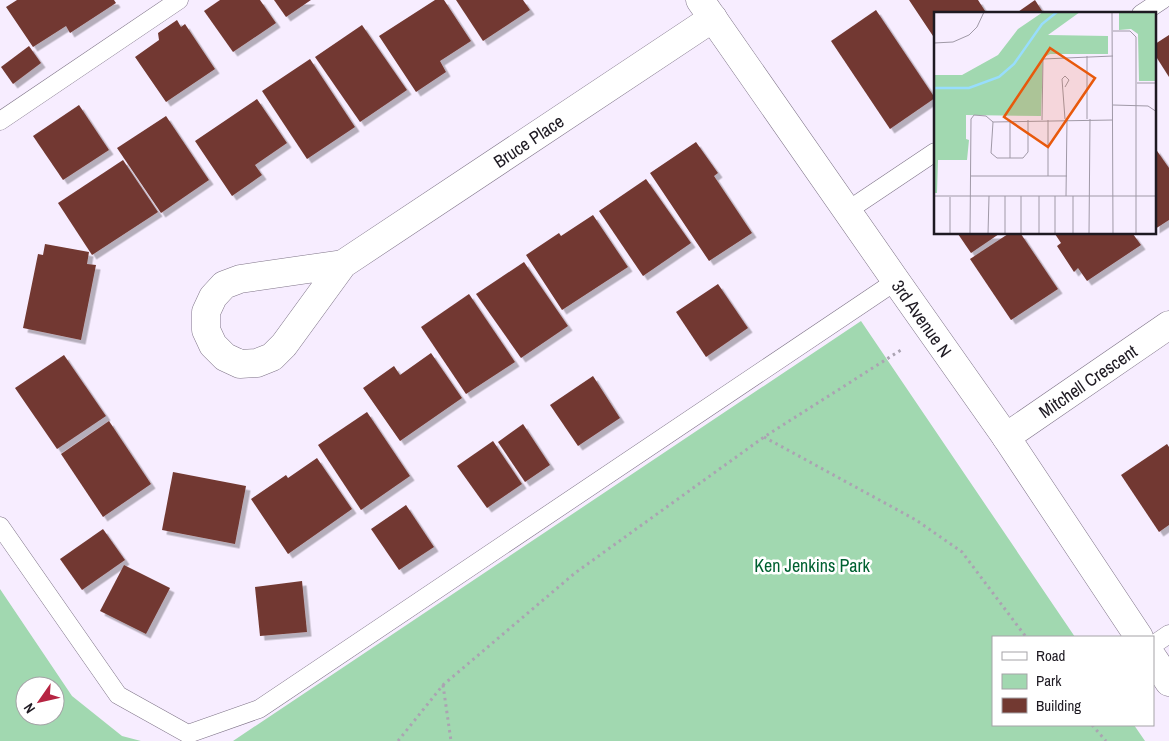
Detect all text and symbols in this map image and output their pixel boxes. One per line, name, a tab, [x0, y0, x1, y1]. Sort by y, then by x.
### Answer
inset map	[934, 12, 1156, 235]
street label: Bruce Place	[488, 108, 568, 173]
street label: 3rd Avenue N	[886, 274, 958, 362]
street label: Mitchell Crescent	[1033, 338, 1142, 424]
park label: Ken Jenkins Park	[754, 553, 870, 578]
legend	[992, 636, 1154, 726]
text: Road	[1036, 645, 1065, 666]
text: Park	[1036, 670, 1062, 691]
north arrow	[15, 676, 65, 726]
text: Building	[1036, 695, 1081, 716]
text: N	[19, 700, 39, 717]

